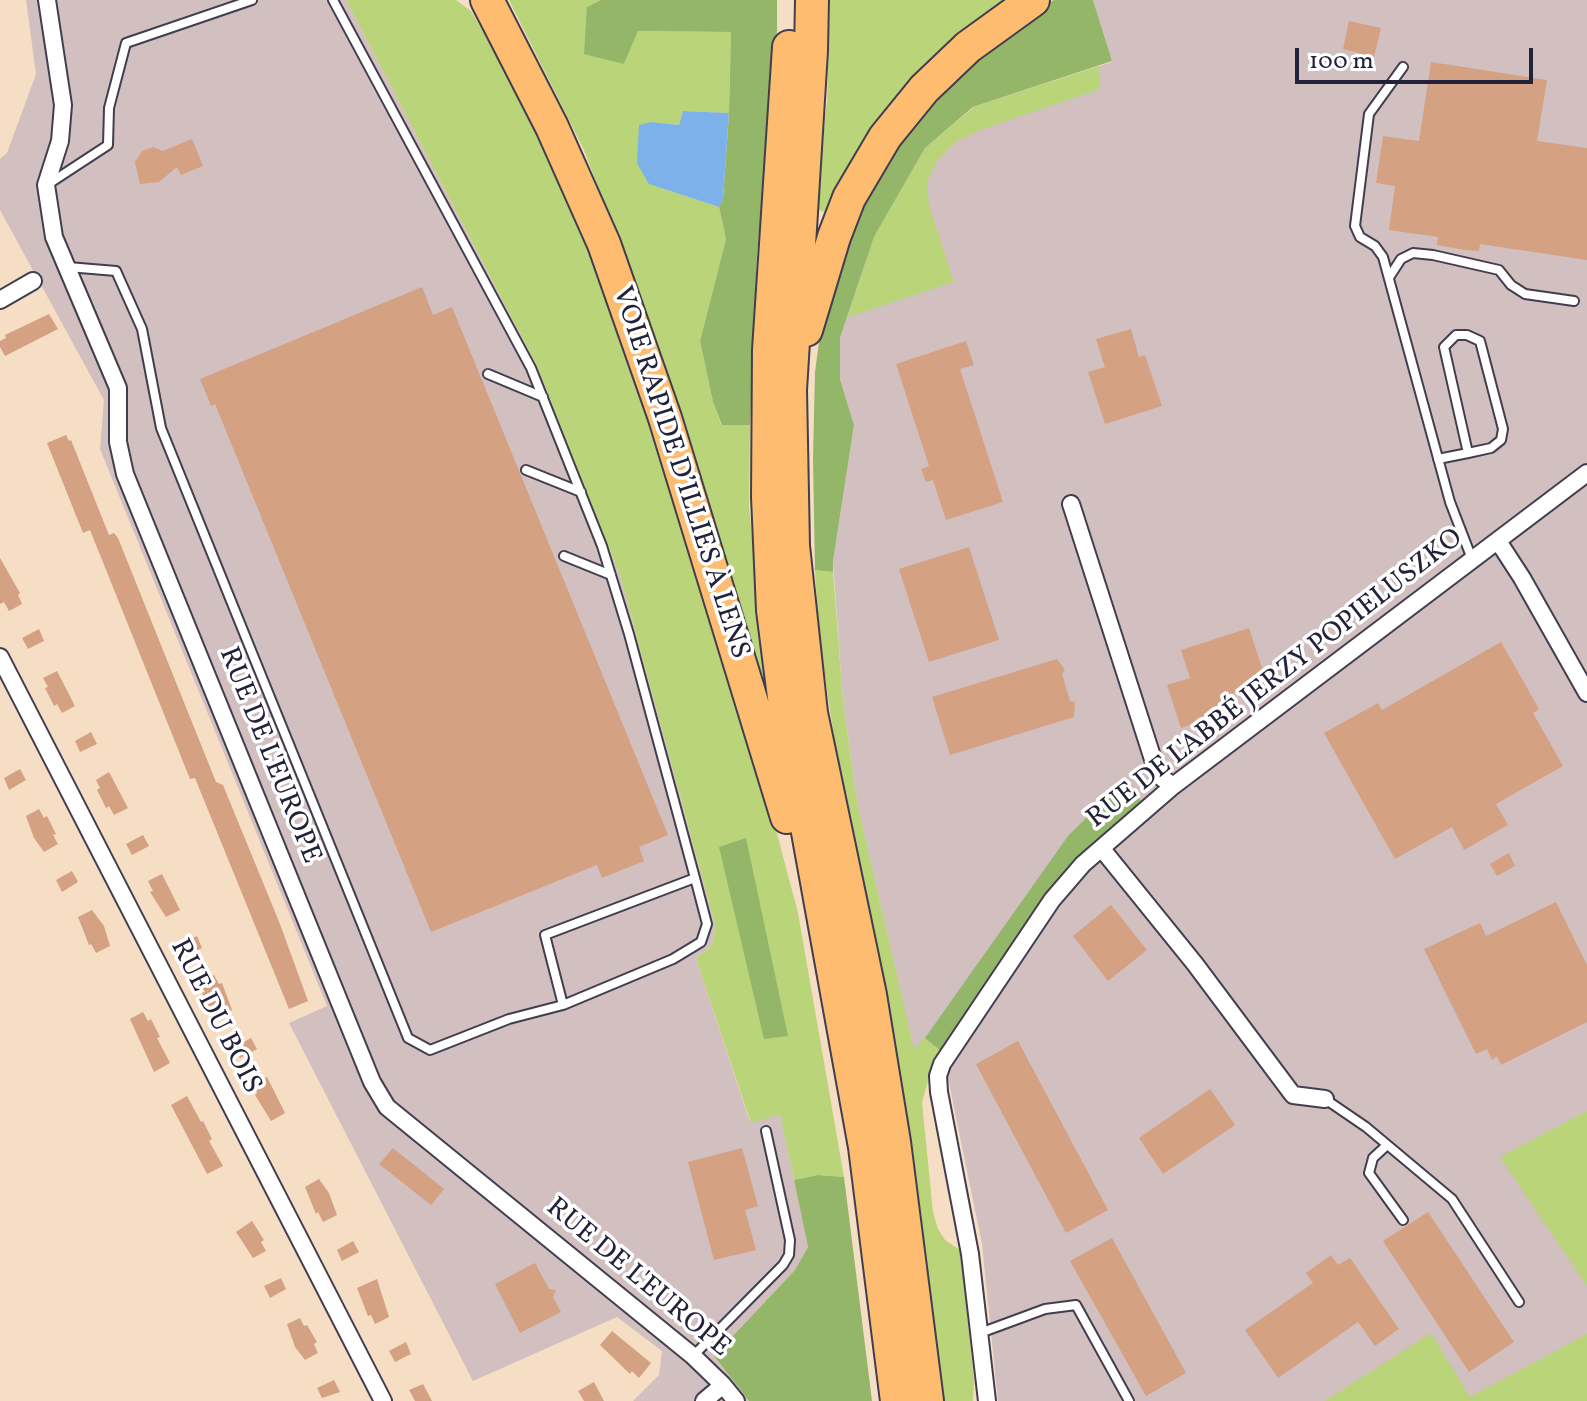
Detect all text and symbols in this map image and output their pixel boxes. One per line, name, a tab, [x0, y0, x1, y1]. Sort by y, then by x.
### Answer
scale bar	[1299, 32, 1537, 82]
text: 100 m	[1309, 45, 1374, 79]
street label: VOIE RAPIDE D’ILLIES À LENS	[603, 283, 755, 663]
street label: RUE DE L'ABBÉ JERZY POPIELUSZKO	[1082, 523, 1470, 837]
street label: RUE DE L'EUROPE	[209, 643, 327, 869]
street label: RUE DU BOIS	[161, 934, 267, 1100]
street label: RUE DE L'EUROPE	[538, 1192, 736, 1366]

